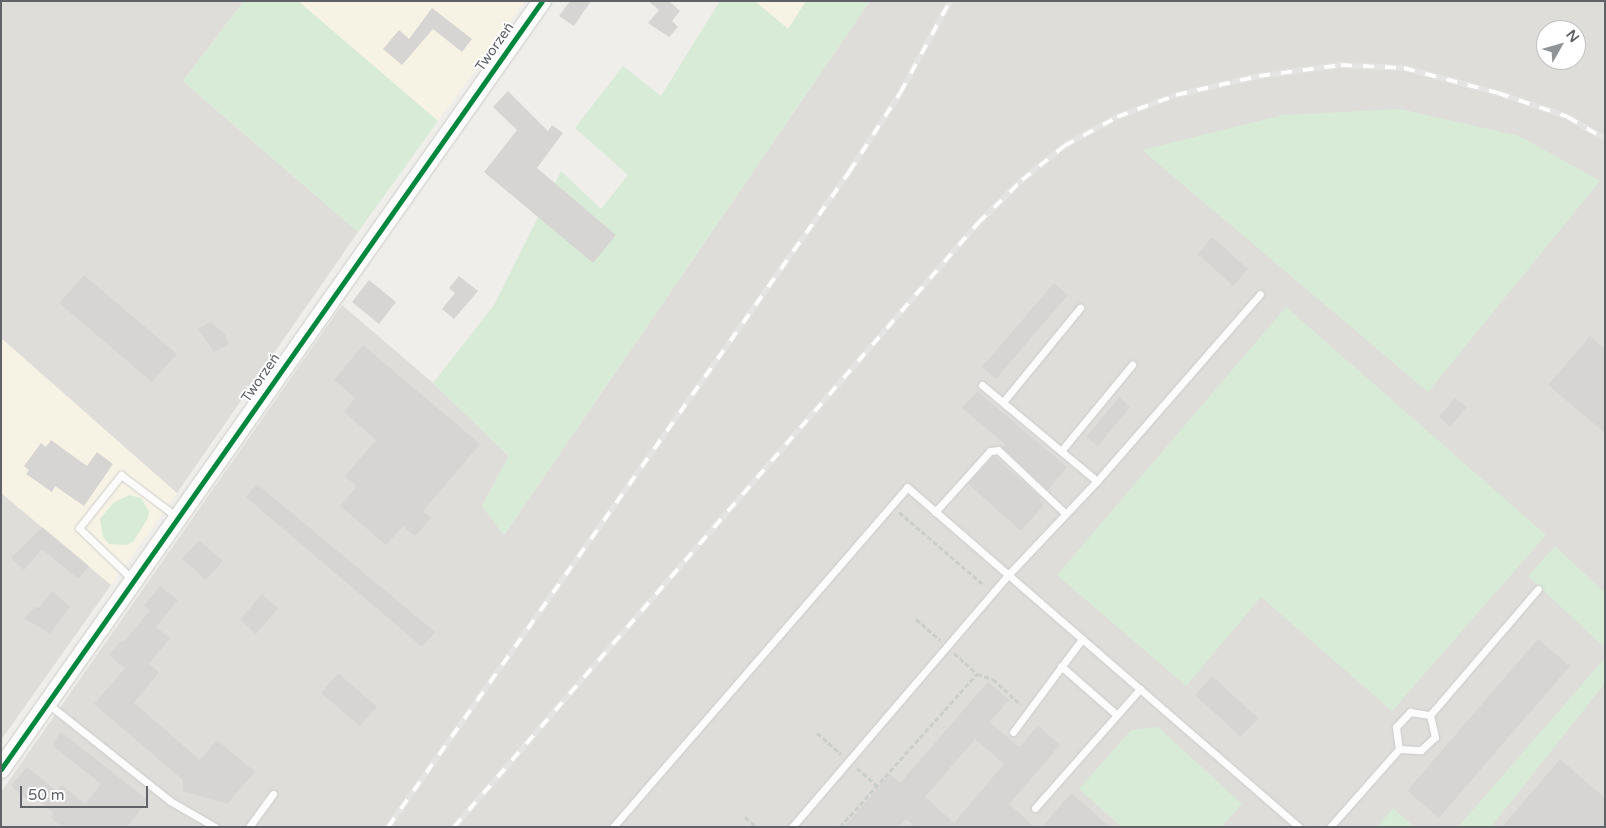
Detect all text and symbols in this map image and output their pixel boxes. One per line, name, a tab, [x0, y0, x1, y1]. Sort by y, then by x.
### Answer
street label: Tworzeń	[472, 19, 518, 75]
north arrow	[1536, 20, 1586, 70]
text: N	[1562, 26, 1583, 46]
street label: Tworzeń	[238, 350, 284, 406]
scale bar	[22, 776, 150, 808]
text: 50 m	[28, 786, 65, 804]

